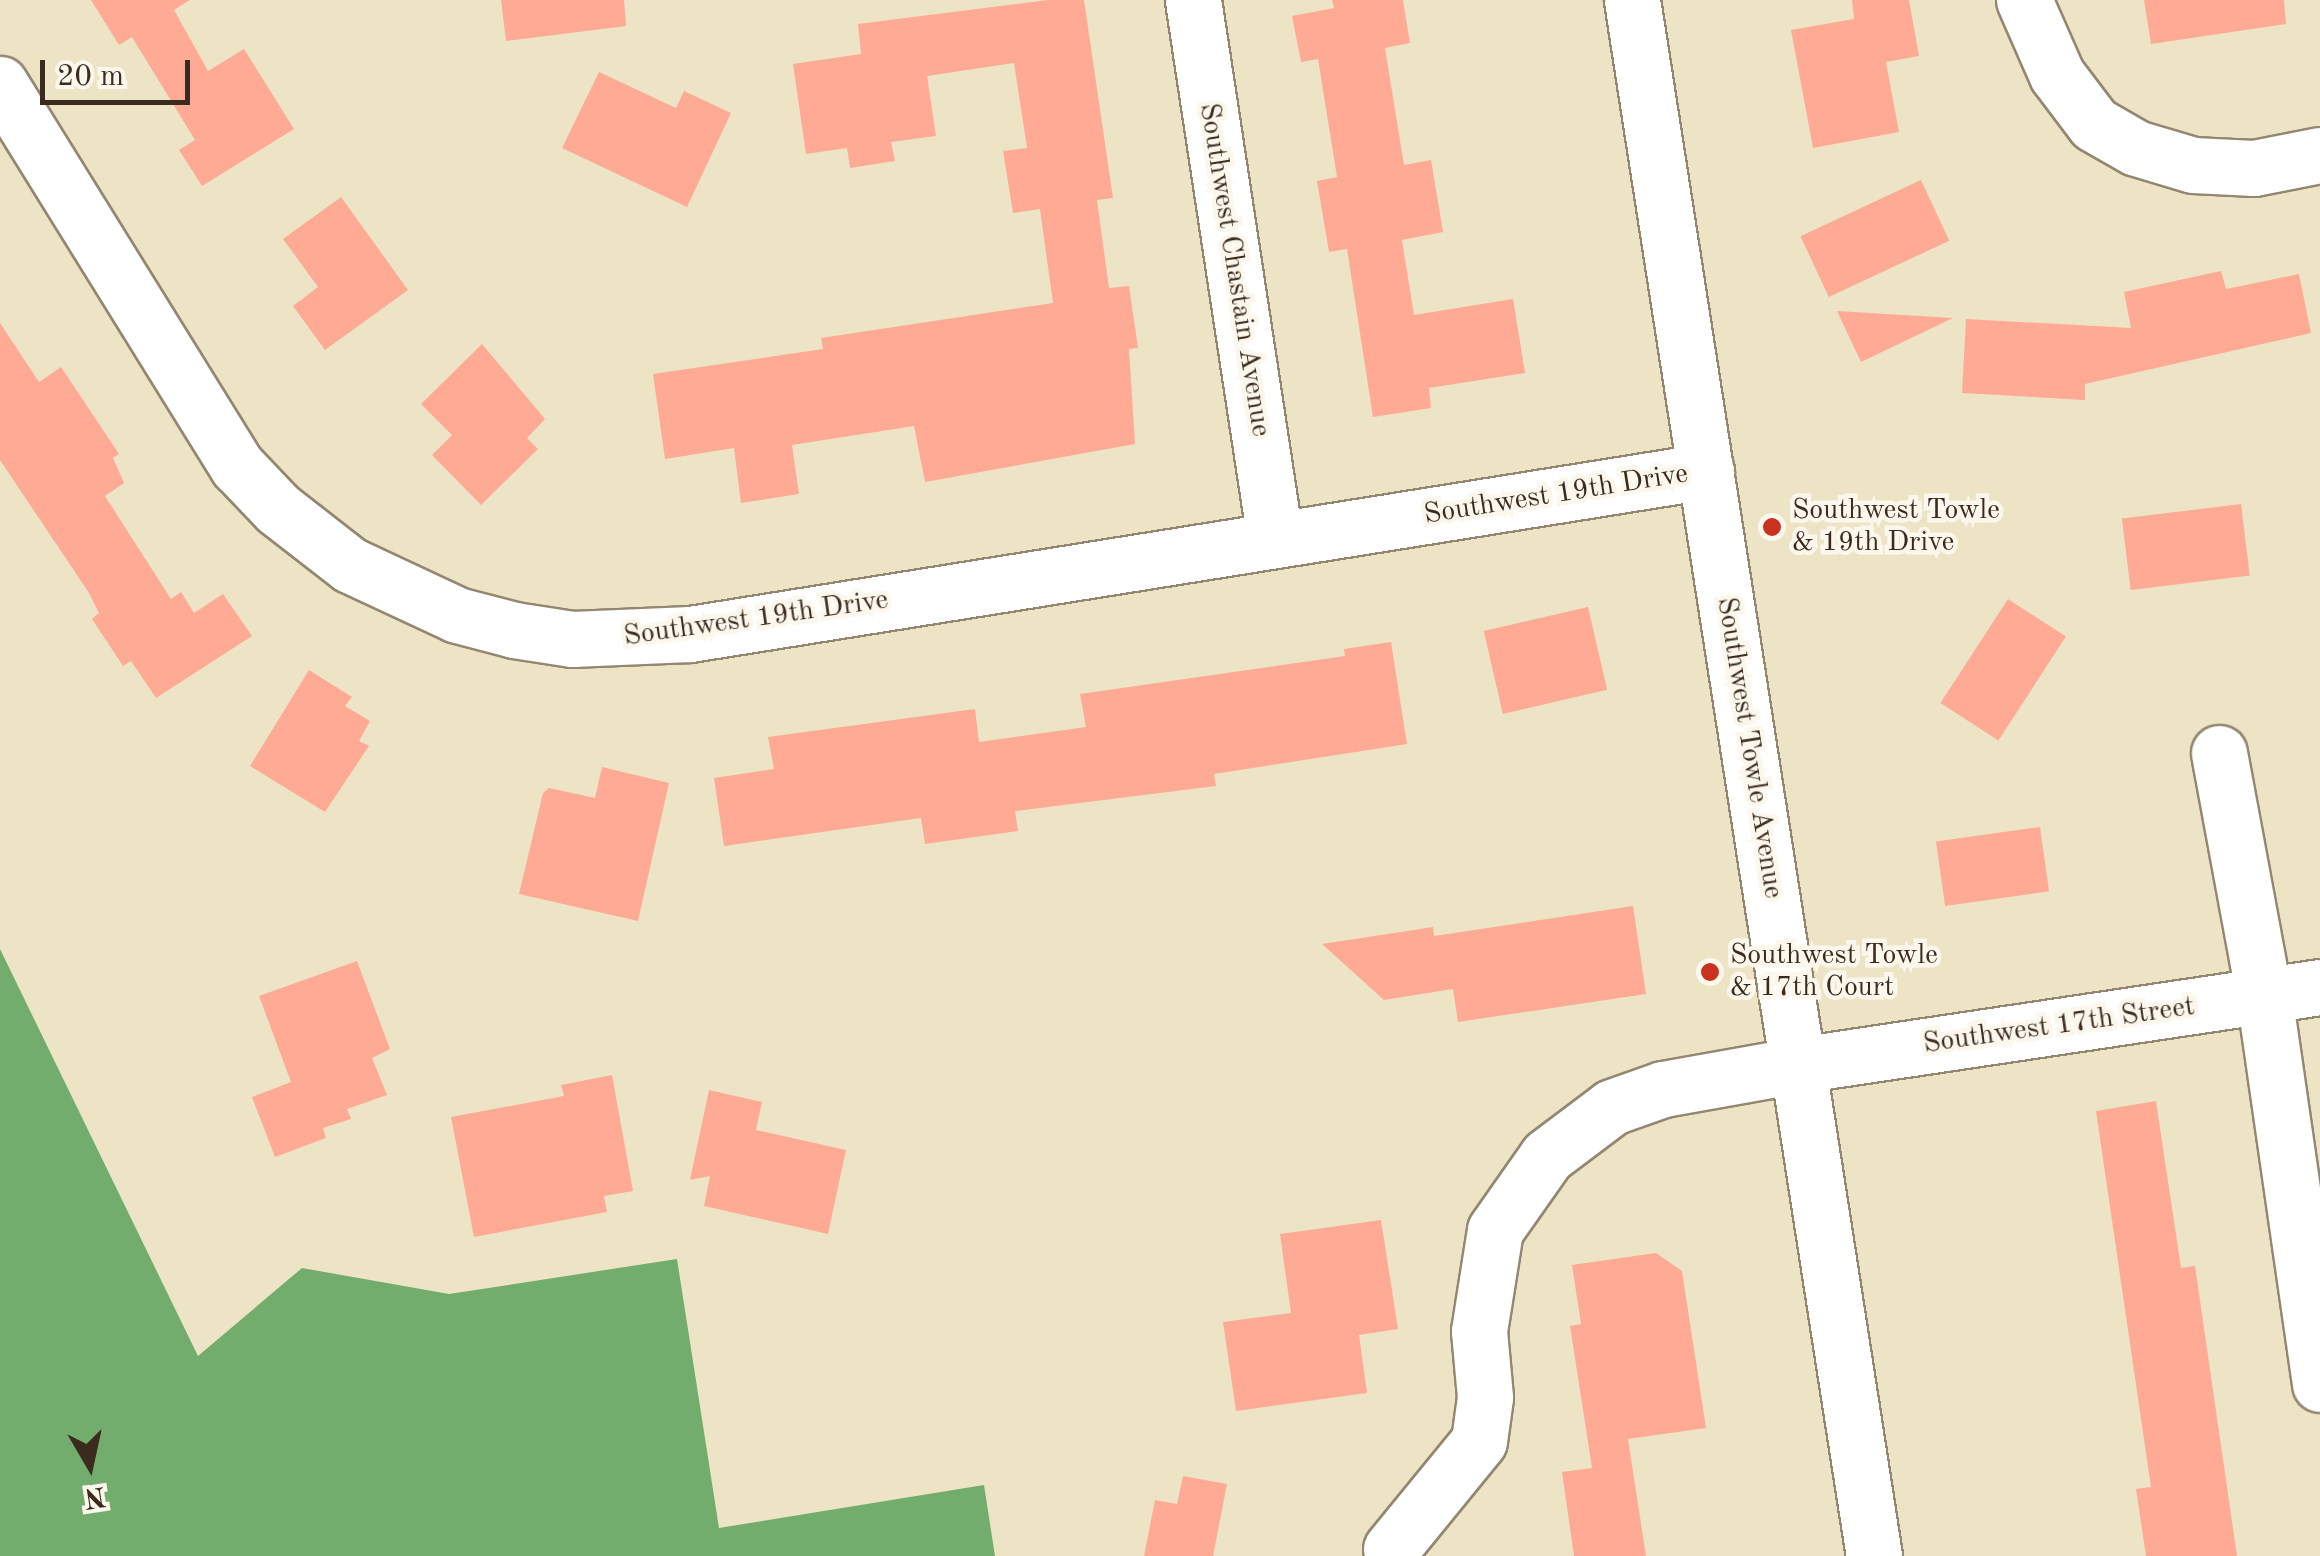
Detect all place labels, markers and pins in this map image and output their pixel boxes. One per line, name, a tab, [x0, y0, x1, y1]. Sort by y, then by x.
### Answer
place label: Southwest Towle & 19th Drive	[1792, 494, 2000, 560]
marker: Southwest Towle & 19th Drive	[1761, 516, 1783, 538]
place label: Southwest Towle & 17th Court	[1730, 939, 1938, 1005]
marker: Southwest Towle & 17th Court	[1699, 961, 1721, 983]

